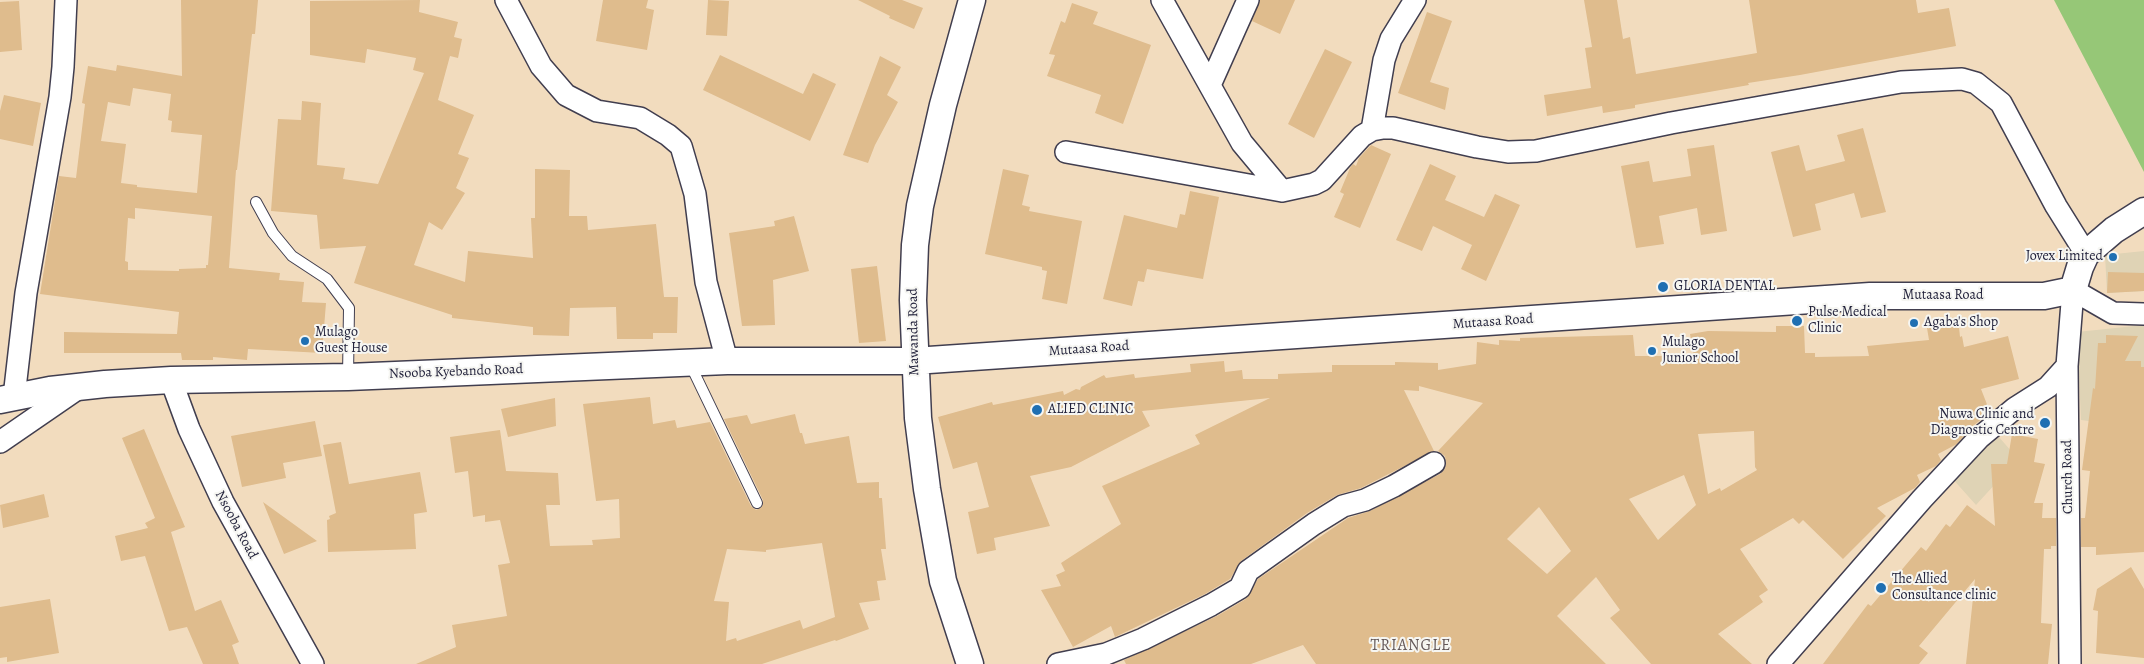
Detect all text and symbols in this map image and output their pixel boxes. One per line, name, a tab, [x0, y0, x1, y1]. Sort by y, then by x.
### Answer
place label: Jovex Limited	[2026, 249, 2103, 265]
marker: Jovex Limited	[2107, 251, 2119, 263]
place label: GLORIA DENTAL	[1674, 279, 1775, 295]
marker: GLORIA DENTAL	[1656, 280, 1670, 294]
street label: Mawanda Road	[905, 288, 923, 376]
street label: Mutaasa Road	[1903, 288, 1983, 304]
place label: Pulse Medical Clinic	[1808, 305, 1886, 338]
street label: Mutaasa Road	[1452, 311, 1534, 333]
marker: Pulse Medical Clinic	[1790, 314, 1804, 328]
place label: Agaba's Shop	[1924, 315, 1998, 331]
marker: Agaba's Shop	[1908, 317, 1920, 329]
place label: Mulago Guest House	[315, 325, 388, 358]
marker: Mulago Guest House	[299, 335, 311, 347]
place label: Mulago Junior School	[1662, 335, 1738, 368]
street label: Mutaasa Road	[1048, 338, 1130, 360]
marker: Mulago Junior School	[1646, 345, 1658, 357]
street label: Nsooba Kyebando Road	[389, 361, 523, 383]
place label: ALIED CLINIC	[1048, 402, 1133, 418]
marker: ALIED CLINIC	[1030, 403, 1044, 417]
place label: Nuwa Clinic and Diagnostic Centre	[1931, 407, 2034, 440]
marker: Nuwa Clinic and Diagnostic Centre	[2038, 416, 2052, 430]
street label: Church Road	[2059, 440, 2077, 514]
street label: Nsooba Road	[211, 488, 261, 562]
place label: The Allied Consultance clinic	[1892, 572, 1996, 604]
marker: The Allied Consultance clinic	[1874, 581, 1888, 595]
district label: TRIANGLE	[1370, 636, 1452, 656]

